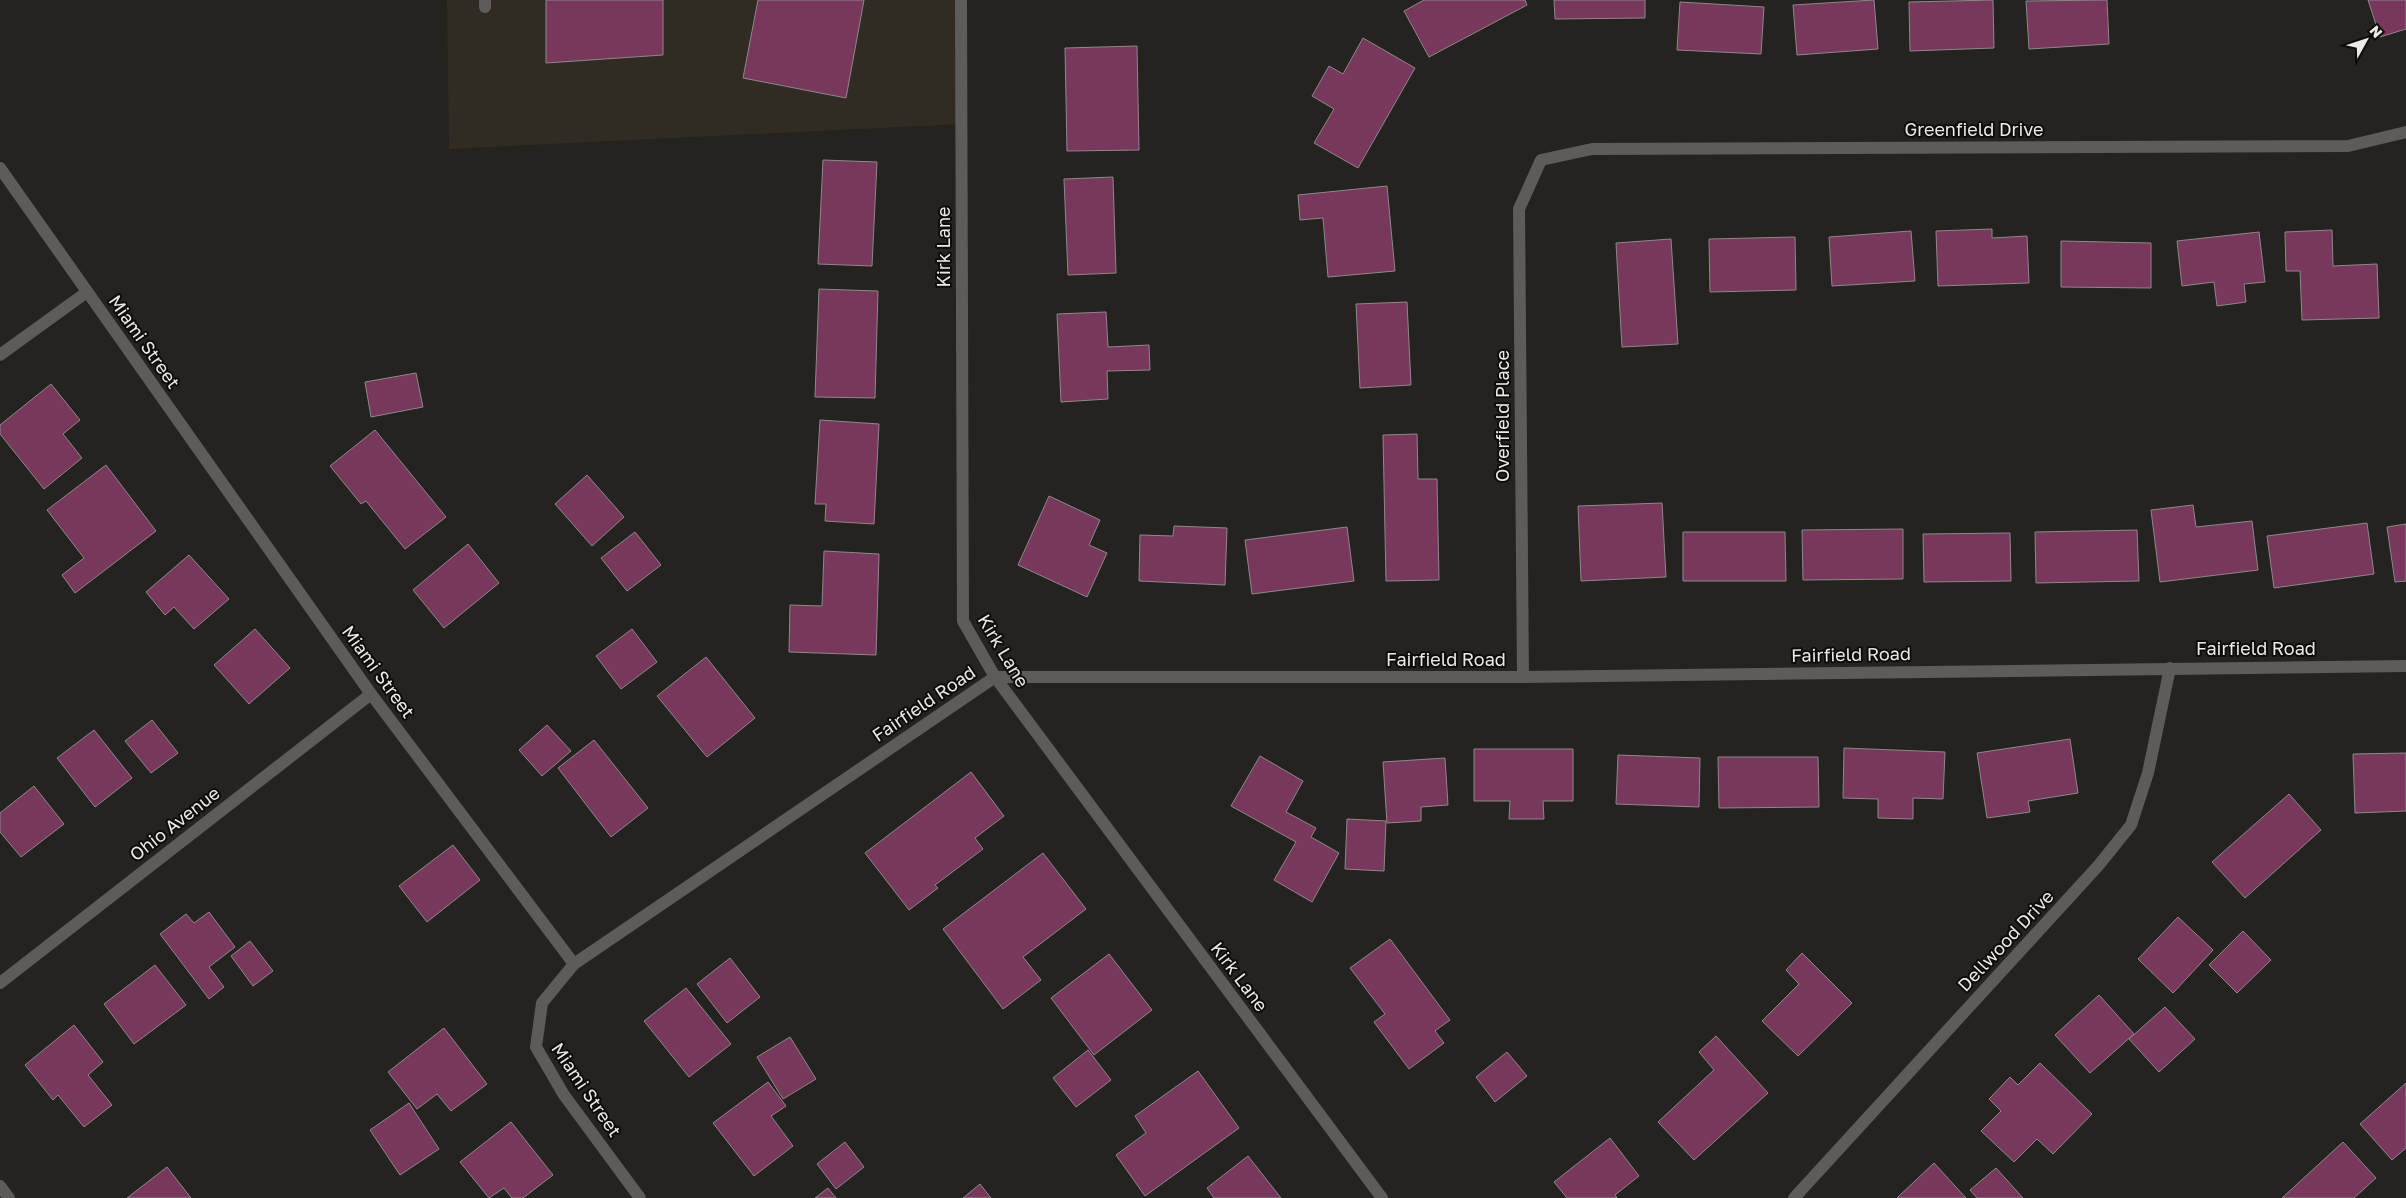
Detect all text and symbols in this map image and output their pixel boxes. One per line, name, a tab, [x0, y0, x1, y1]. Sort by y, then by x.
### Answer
north arrow	[2341, 15, 2391, 65]
text: N	[2366, 22, 2386, 41]
street label: Greenfield Drive	[1904, 118, 2044, 140]
street label: Kirk Lane	[932, 206, 954, 288]
street label: Miami Street	[105, 290, 185, 392]
street label: Overfield Place	[1491, 350, 1513, 482]
street label: Kirk Lane	[974, 610, 1034, 691]
street label: Miami Street	[338, 621, 420, 722]
street label: Fairfield Road	[2196, 637, 2316, 659]
street label: Fairfield Road	[1791, 642, 1911, 666]
street label: Fairfield Road	[1386, 648, 1506, 670]
street label: Fairfield Road	[868, 661, 979, 746]
street label: Ohio Avenue	[125, 781, 224, 865]
street label: Dellwood Drive	[1953, 885, 2058, 996]
street label: Kirk Lane	[1207, 937, 1273, 1015]
street label: Miami Street	[547, 1038, 626, 1141]

